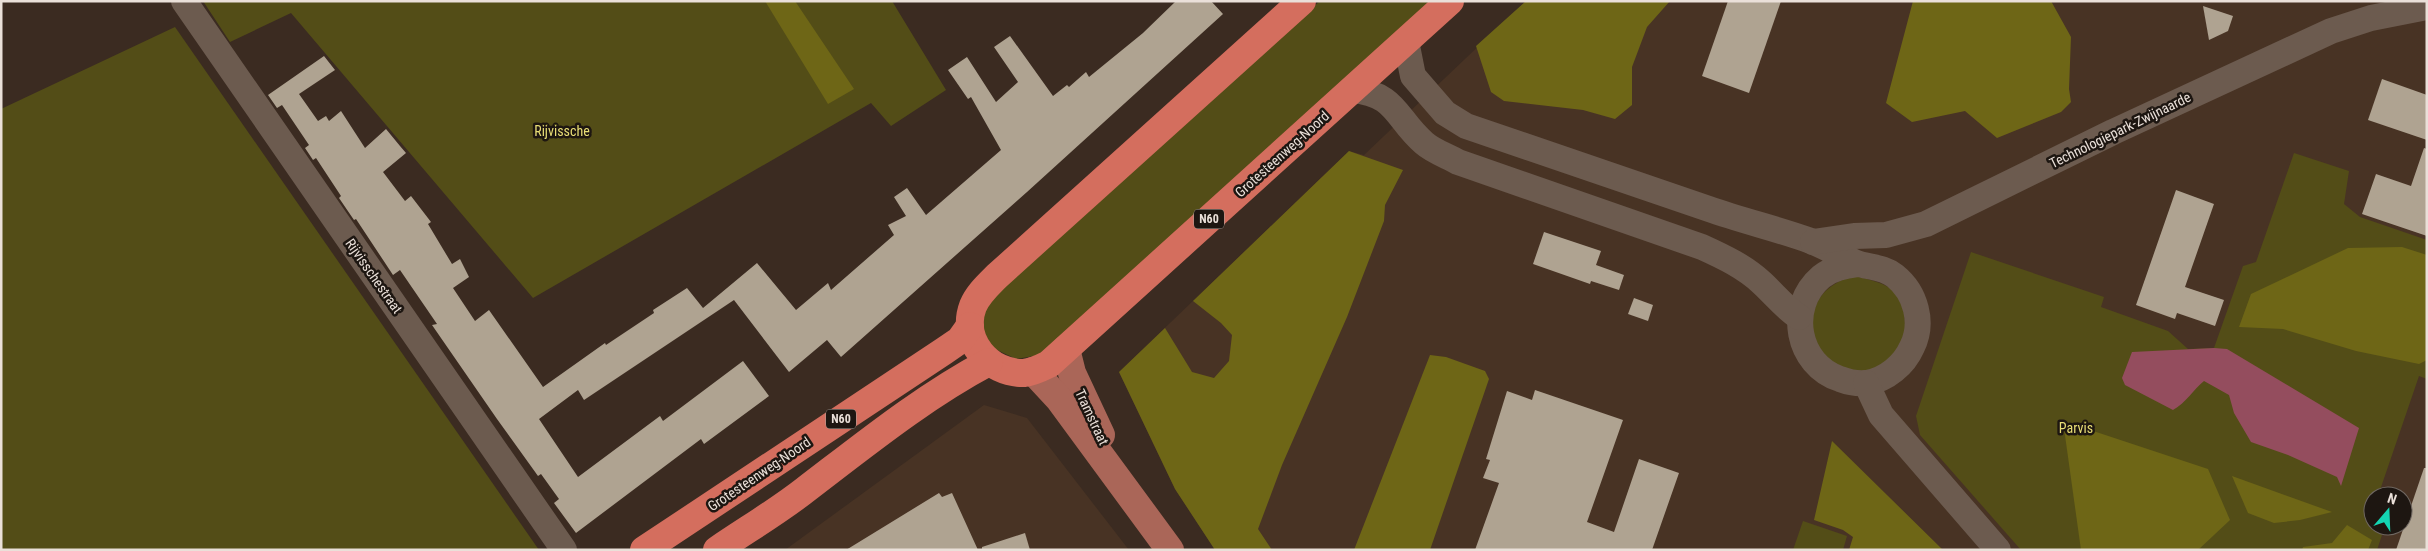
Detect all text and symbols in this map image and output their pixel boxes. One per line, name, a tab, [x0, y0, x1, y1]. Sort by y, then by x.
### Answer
street label: Technologiepark-Zwijnaarde	[2047, 89, 2194, 171]
street label: Grotesteenweg-Noord	[1232, 108, 1332, 200]
park label: Rijvissche	[534, 123, 590, 139]
road number: N60	[1194, 210, 1224, 228]
street label: Rijvisschestraat	[342, 236, 406, 316]
street label: Tramstraat	[1072, 386, 1112, 448]
road number: N60	[826, 409, 856, 428]
park label: Parvis	[2059, 420, 2093, 436]
street label: Grotesteenweg-Noord	[705, 434, 813, 514]
north arrow	[2363, 486, 2413, 536]
text: N	[2386, 490, 2399, 508]

